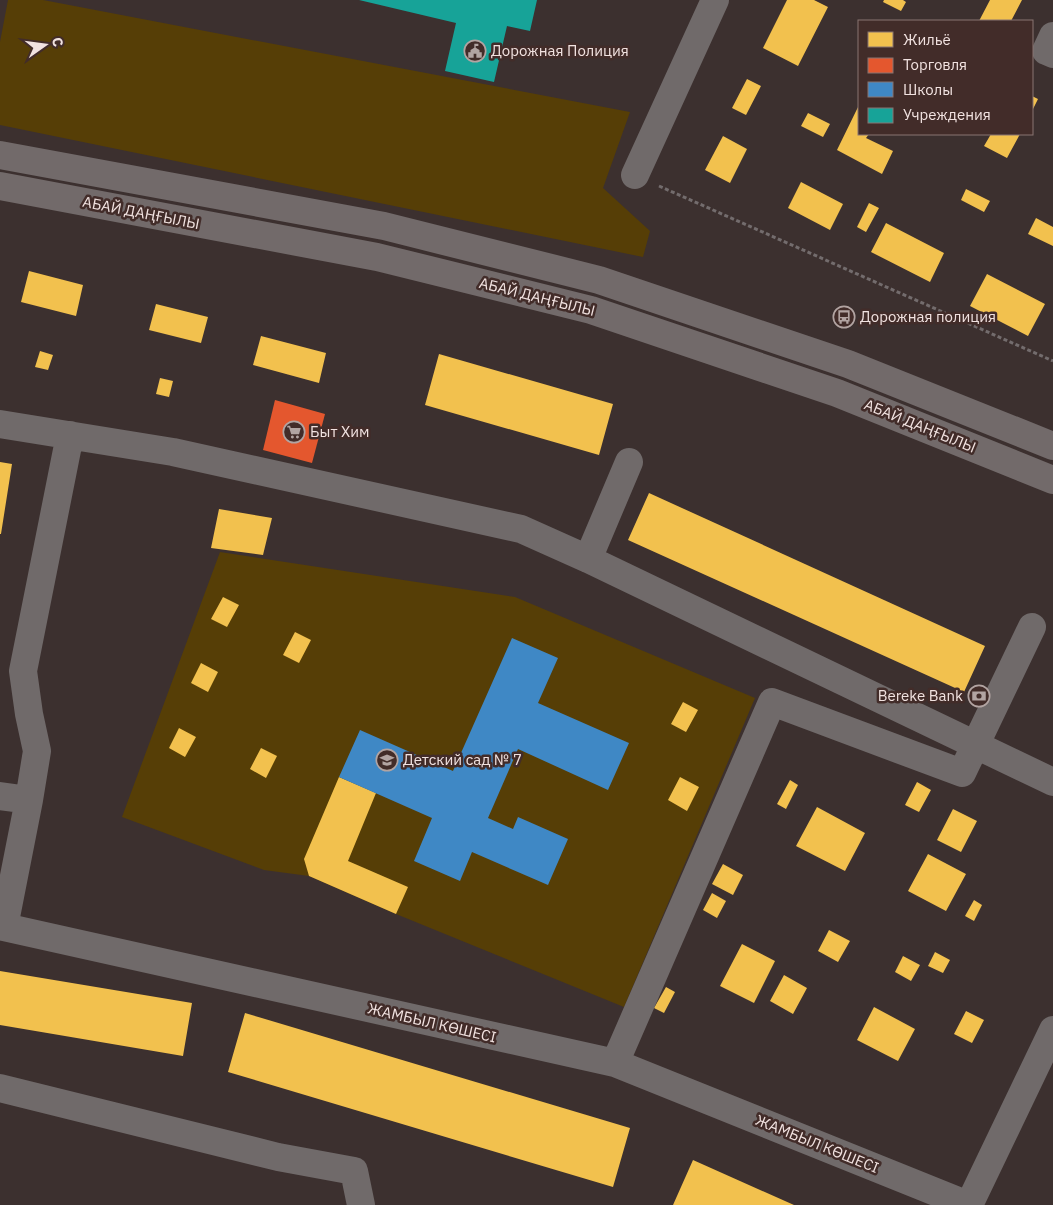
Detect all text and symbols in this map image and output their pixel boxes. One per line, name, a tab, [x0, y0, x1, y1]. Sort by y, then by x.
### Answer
north arrow	[20, 20, 70, 70]
legend	[858, 20, 1033, 135]
text: Жильё	[903, 30, 951, 49]
text: С	[48, 35, 67, 48]
public building icon: Дорожная Полиция	[463, 39, 487, 63]
place label: Дорожная Полиция	[491, 41, 629, 60]
text: Торговля	[903, 55, 967, 74]
text: Школы	[903, 80, 953, 99]
text: Учреждения	[903, 105, 991, 124]
street label: АБАЙ ДАҢҒЫЛЫ	[81, 192, 201, 233]
street label: АБАЙ ДАҢҒЫЛЫ	[477, 273, 597, 320]
bus stop icon: Дорожная полиция	[832, 305, 856, 329]
place label: Дорожная полиция	[860, 307, 996, 326]
street label: АБАЙ ДАҢҒЫЛЫ	[862, 394, 979, 457]
supermarket icon: Быт Хим	[282, 420, 306, 444]
place label: Быт Хим	[310, 422, 369, 441]
bank icon: Bereke Bank	[967, 684, 991, 708]
place label: Bereke Bank	[878, 686, 963, 705]
school or university icon: Детский сад № 7	[375, 748, 399, 772]
place label: Детский сад № 7	[403, 750, 522, 769]
street label: ЖАМБЫЛ КӨШЕСІ	[366, 998, 498, 1047]
street label: ЖАМБЫЛ КӨШЕСІ	[753, 1110, 882, 1177]

